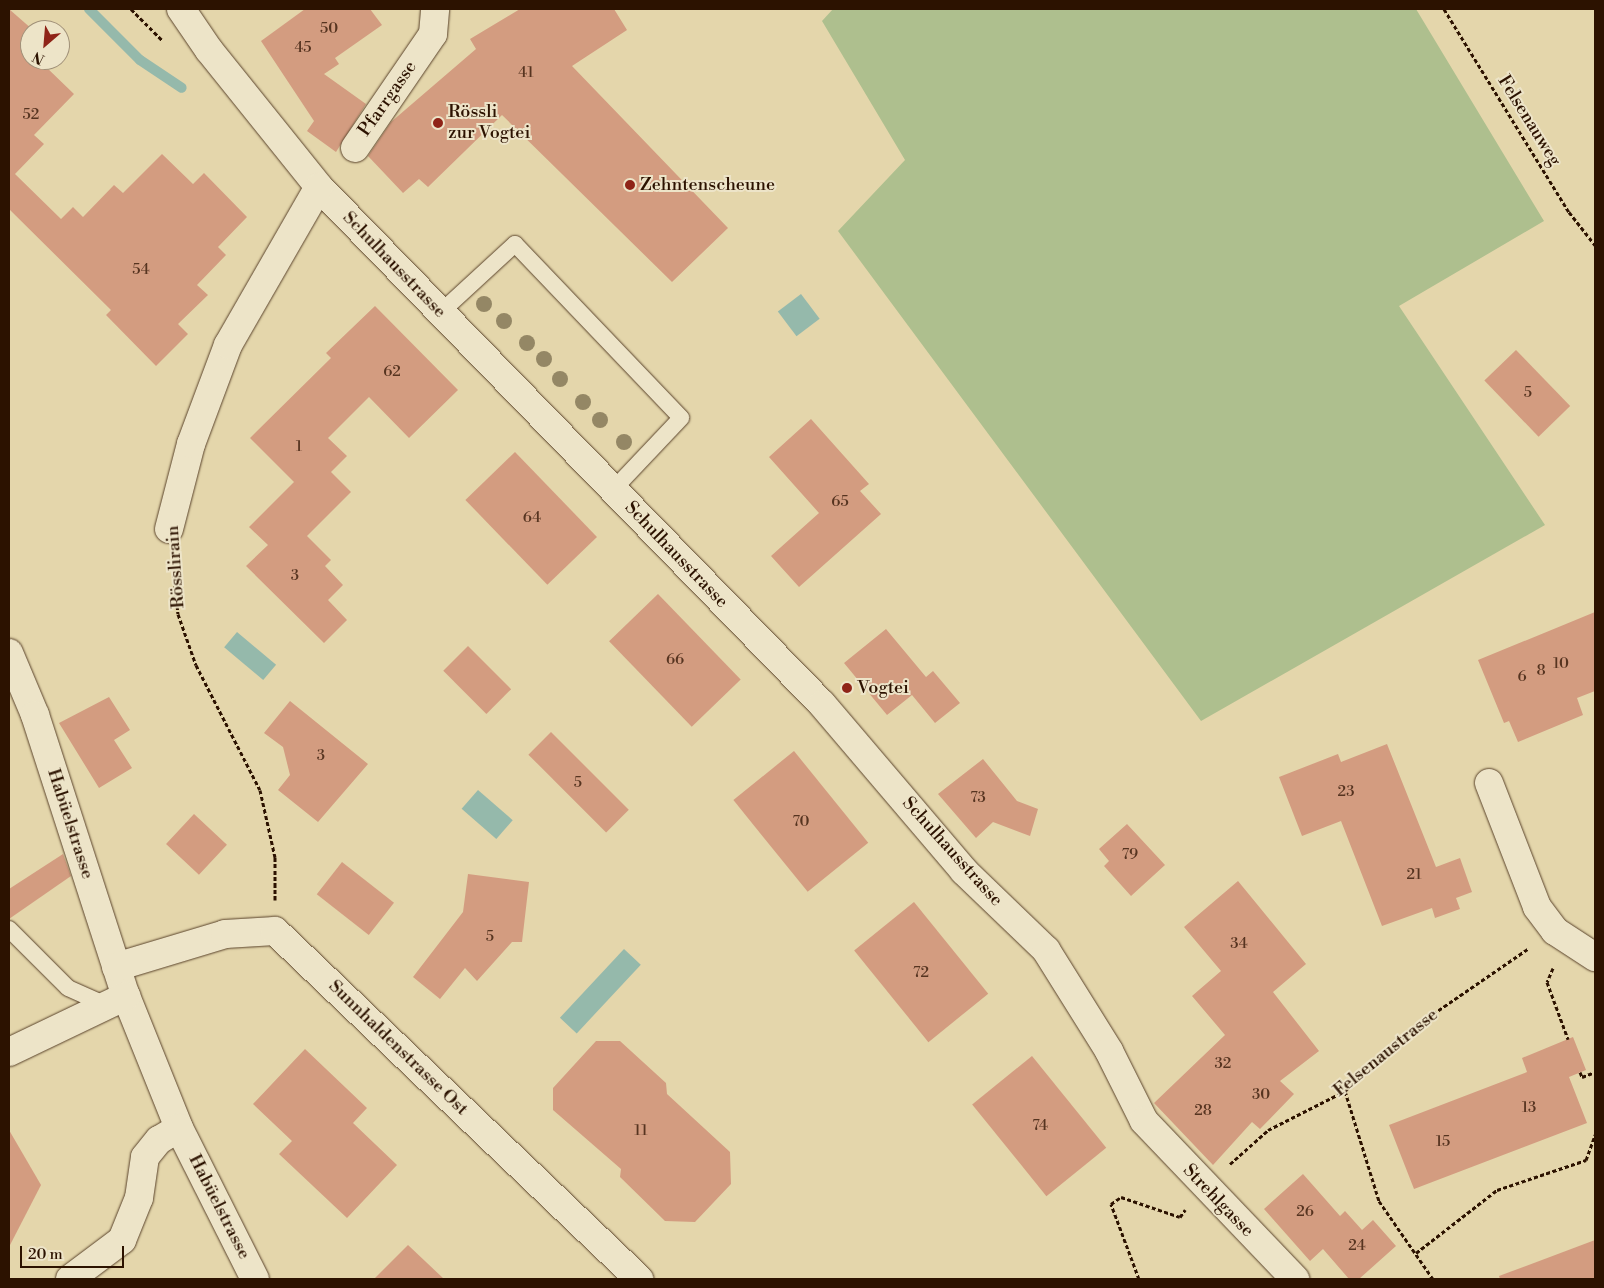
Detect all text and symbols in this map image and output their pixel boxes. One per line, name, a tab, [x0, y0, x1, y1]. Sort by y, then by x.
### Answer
north arrow	[20, 20, 70, 70]
house number: 50	[320, 20, 338, 38]
house number: 45	[294, 39, 312, 57]
text: N	[30, 47, 48, 68]
street label: Pfarrgasse	[354, 57, 422, 141]
house number: 41	[518, 64, 534, 82]
street label: Felsenauweg	[1493, 72, 1565, 170]
place label: Rössli zur Vogtei	[448, 102, 530, 144]
house number: 52	[23, 106, 39, 124]
marker: Rössli zur Vogtei	[432, 117, 444, 129]
place label: Zehntenscheune	[640, 174, 775, 196]
marker: Zehntenscheune	[624, 179, 636, 191]
street label: Schulhausstrasse	[338, 207, 450, 323]
house number: 54	[132, 261, 150, 279]
house number: 62	[383, 363, 401, 381]
house number: 5	[1524, 384, 1532, 402]
house number: 1	[296, 438, 302, 456]
house number: 65	[831, 493, 849, 511]
street label: Schulhausstrasse	[620, 497, 732, 613]
house number: 64	[523, 509, 541, 527]
street label: Rösslirain	[162, 525, 190, 609]
house number: 3	[291, 567, 299, 585]
house number: 66	[666, 651, 684, 669]
house number: 10	[1553, 655, 1569, 673]
house number: 8	[1536, 662, 1546, 680]
house number: 6	[1517, 668, 1527, 686]
place label: Vogtei	[857, 677, 909, 699]
marker: Vogtei	[841, 682, 853, 694]
house number: 3	[317, 747, 325, 765]
street label: Habüelstrasse	[42, 766, 98, 882]
house number: 5	[574, 774, 582, 792]
house number: 23	[1338, 783, 1354, 801]
house number: 73	[970, 789, 986, 807]
street label: Schulhausstrasse	[897, 793, 1007, 911]
house number: 70	[792, 813, 810, 831]
house number: 79	[1122, 846, 1138, 864]
house number: 21	[1406, 866, 1422, 884]
house number: 5	[486, 928, 494, 946]
house number: 34	[1230, 935, 1248, 953]
house number: 72	[913, 964, 929, 982]
street label: Sunnhaldenstrasse Ost	[324, 976, 472, 1120]
street label: Felsenaustrasse	[1329, 1004, 1443, 1102]
house number: 32	[1215, 1055, 1231, 1073]
house number: 30	[1252, 1086, 1270, 1104]
house number: 13	[1522, 1099, 1536, 1117]
house number: 28	[1194, 1102, 1212, 1120]
house number: 74	[1032, 1117, 1048, 1135]
house number: 11	[634, 1122, 648, 1140]
house number: 15	[1436, 1133, 1450, 1151]
street label: Habüelstrasse	[183, 1151, 255, 1263]
street label: Strehlgasse	[1178, 1160, 1258, 1242]
house number: 26	[1296, 1203, 1314, 1221]
scale bar	[22, 1236, 126, 1268]
house number: 24	[1348, 1237, 1366, 1255]
text: 20 m	[28, 1245, 63, 1264]

